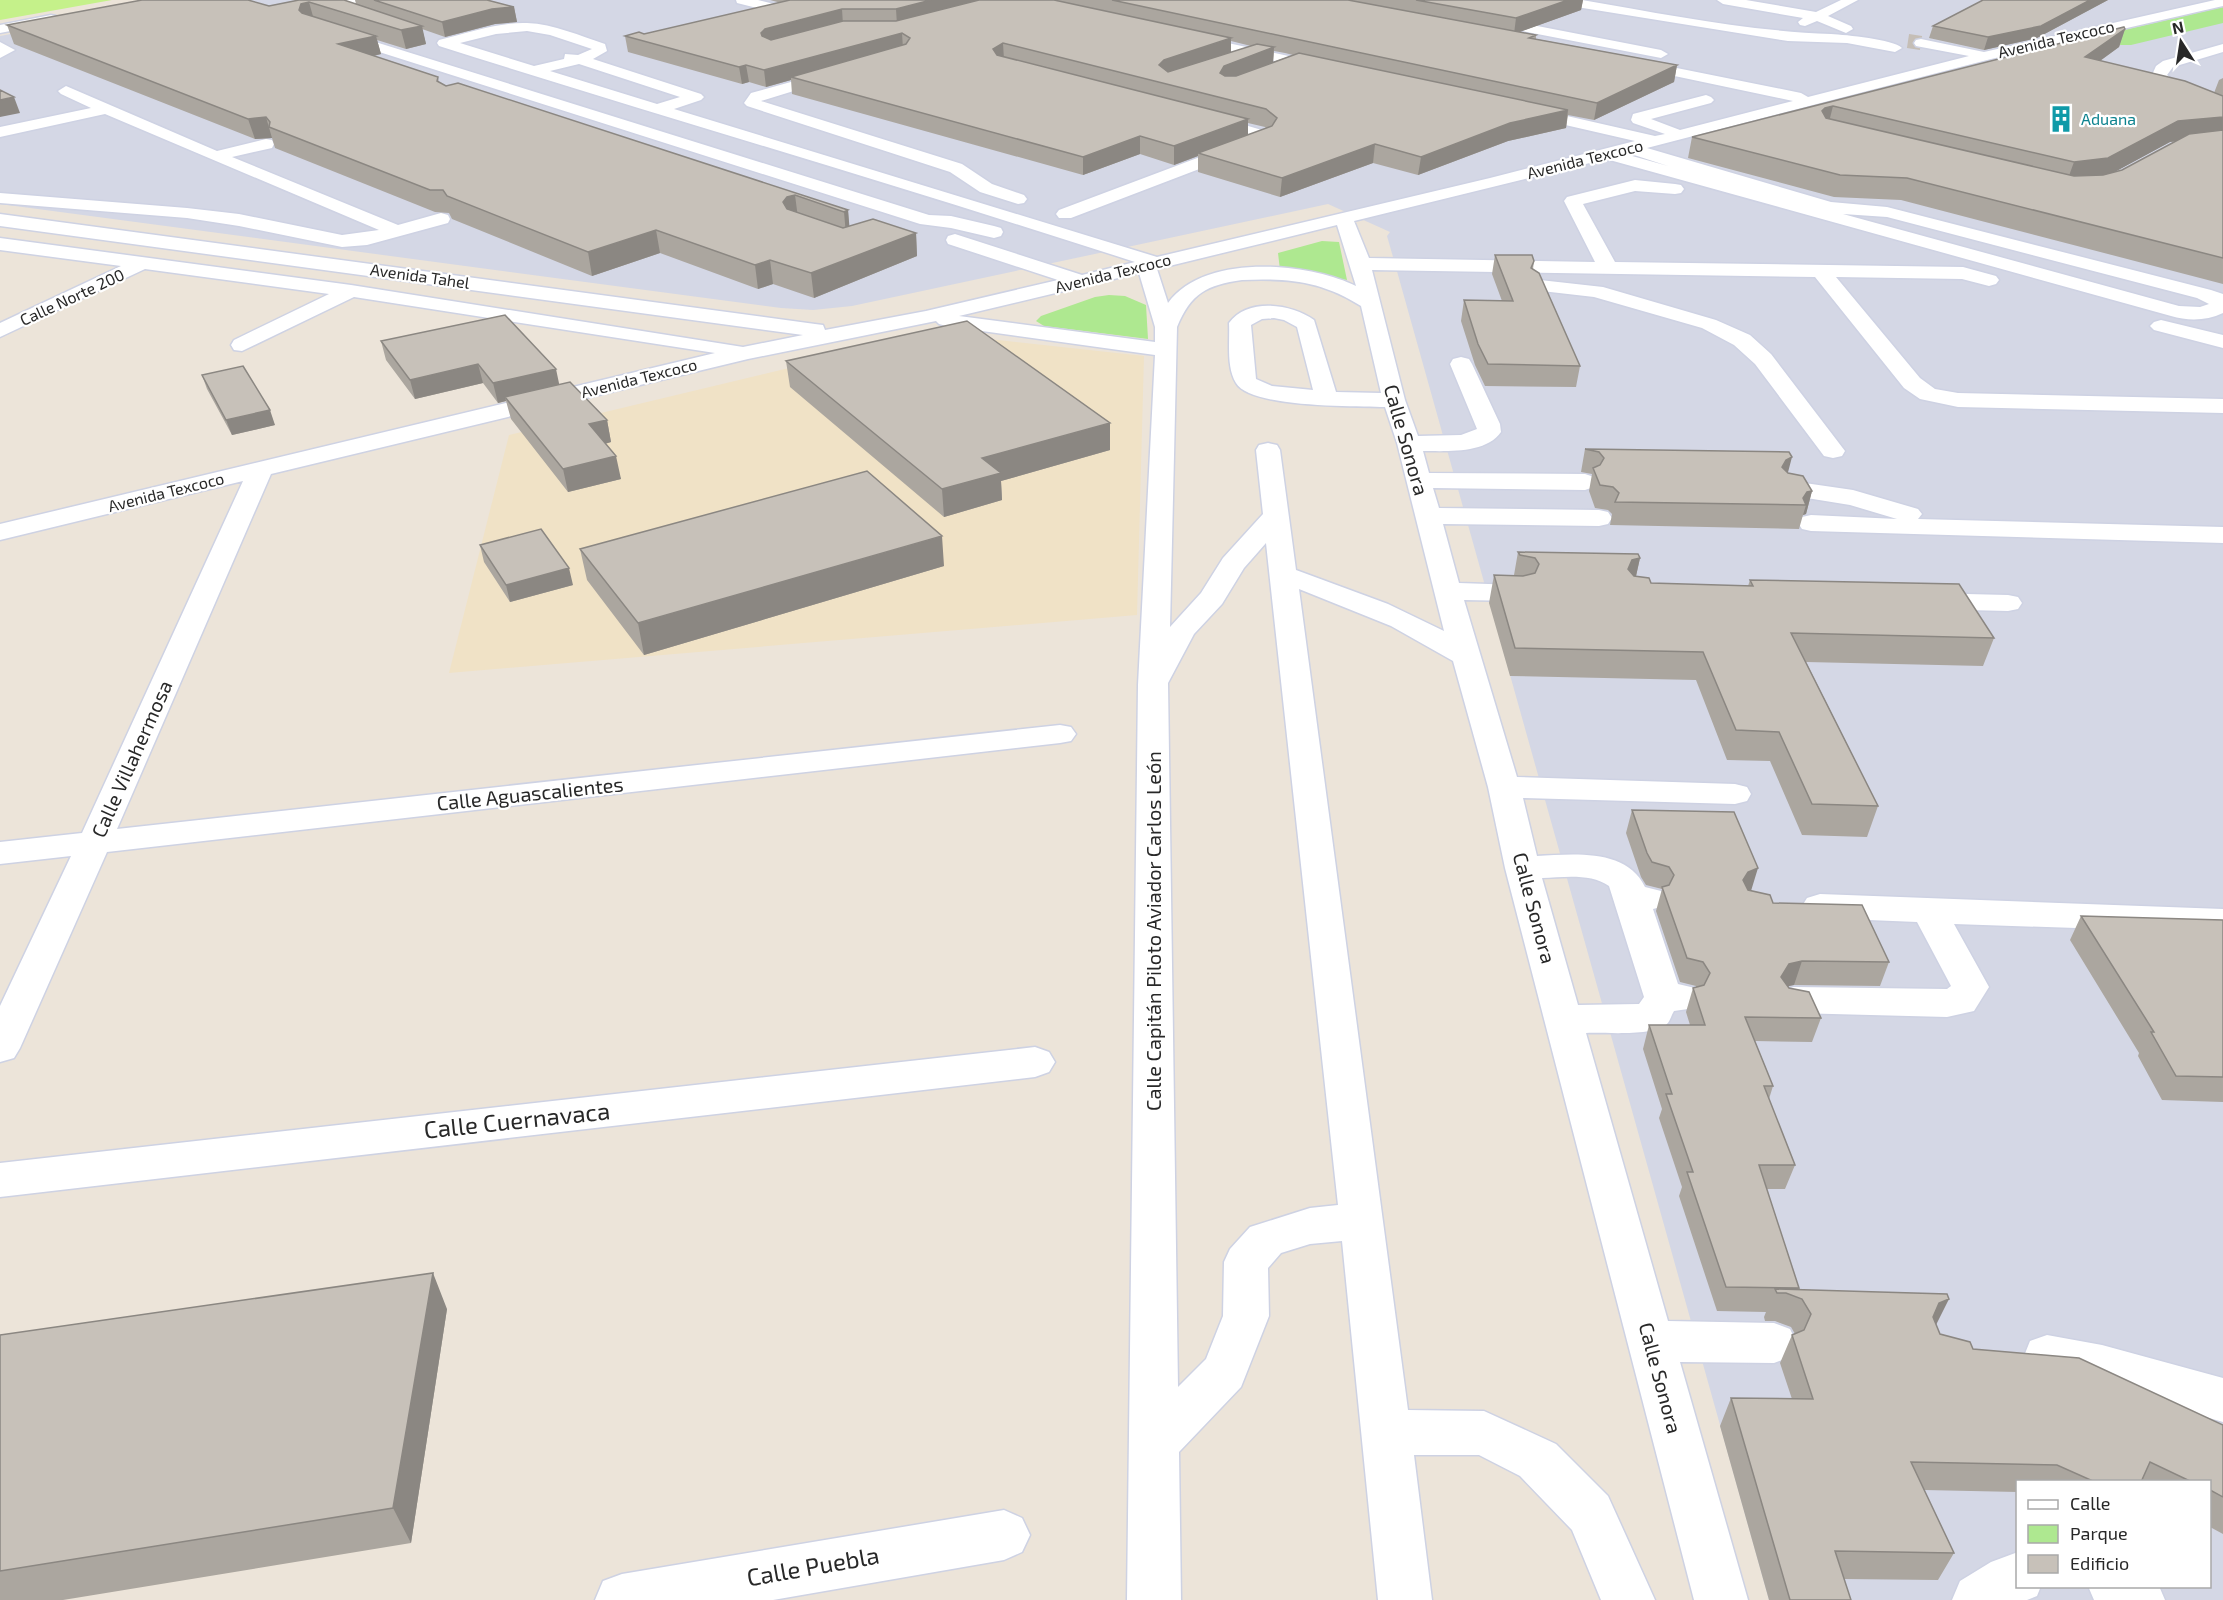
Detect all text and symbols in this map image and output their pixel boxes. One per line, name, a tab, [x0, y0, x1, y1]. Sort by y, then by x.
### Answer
north arrow	[2151, 12, 2211, 72]
street label: Avenida Texcoco	[1996, 16, 2116, 61]
text: N	[2170, 16, 2185, 37]
building icon: Aduana	[2046, 104, 2076, 134]
place label: Aduana	[2081, 109, 2136, 128]
street label: Avenida Texcoco	[1525, 135, 1645, 182]
street label: Avenida Texcoco	[1053, 249, 1173, 296]
street label: Avenida Tahel	[369, 259, 471, 292]
street label: Calle Norte 200	[17, 264, 127, 329]
street label: Avenida Texcoco	[579, 354, 699, 401]
street label: Calle Sonora	[1380, 382, 1434, 498]
street label: Avenida Texcoco	[106, 468, 226, 515]
street label: Calle Villahermosa	[86, 676, 176, 841]
street label: Calle Capitán Piloto Aviador Carlos León	[1141, 751, 1165, 1111]
street label: Calle Aguascalientes	[435, 771, 624, 815]
street label: Calle Sonora	[1509, 850, 1561, 966]
street label: Calle Cuernavaca	[422, 1095, 611, 1144]
street label: Calle Sonora	[1635, 1320, 1687, 1436]
legend	[2016, 1480, 2211, 1588]
text: Calle	[2070, 1492, 2111, 1514]
text: Parque	[2070, 1522, 2128, 1544]
street label: Calle Puebla	[744, 1540, 881, 1591]
text: Edificio	[2070, 1552, 2129, 1574]

